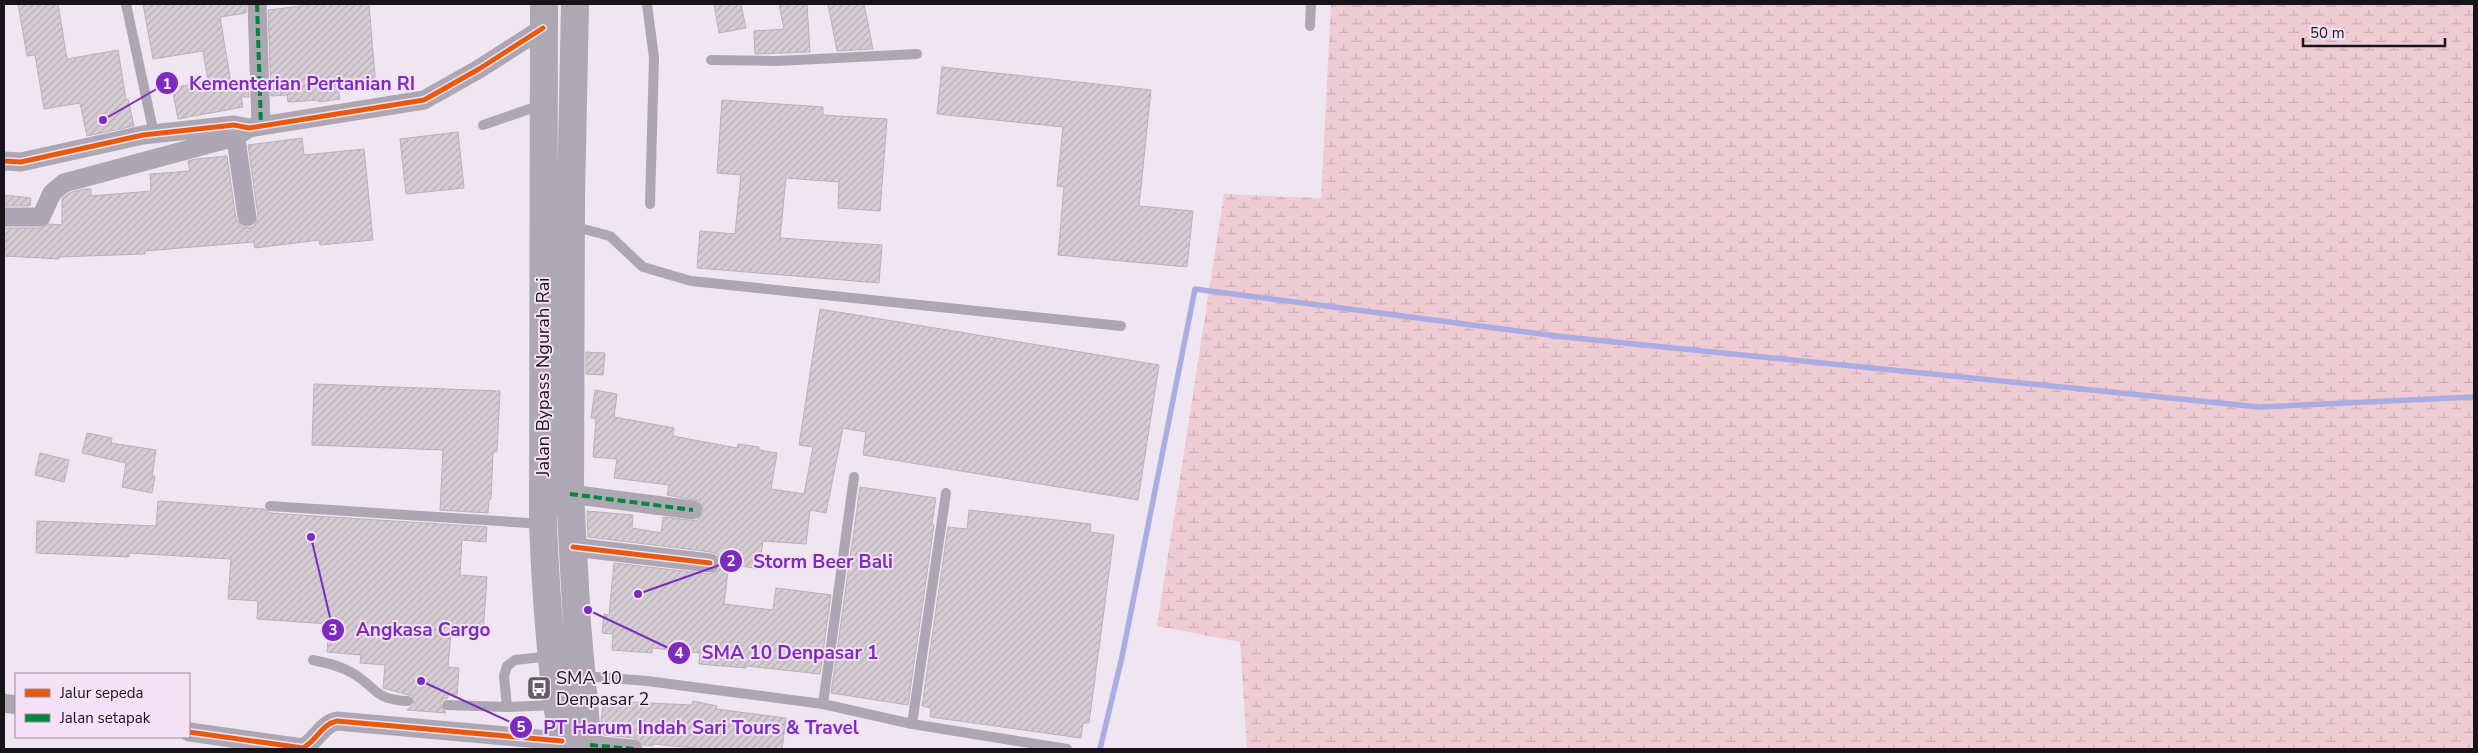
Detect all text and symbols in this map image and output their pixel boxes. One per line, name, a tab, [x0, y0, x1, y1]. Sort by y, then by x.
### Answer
scale bar	[2303, 15, 2446, 47]
text: 50 m	[2310, 23, 2345, 43]
callout: Kementerian Pertanian RI	[154, 66, 425, 100]
text: Kementerian Pertanian RI	[189, 71, 415, 97]
text: 1	[162, 74, 172, 94]
street label: Jalan Bypass Ngurah Rai	[531, 278, 555, 477]
callout: Storm Beer Bali	[718, 544, 903, 578]
text: Storm Beer Bali	[753, 549, 893, 575]
text: 2	[726, 551, 736, 571]
callout: Angkasa Cargo	[320, 613, 500, 647]
text: Angkasa Cargo	[356, 617, 490, 643]
text: 3	[328, 620, 338, 640]
callout: SMA 10 Denpasar 1	[667, 636, 889, 670]
text: SMA 10 Denpasar 1	[701, 640, 879, 666]
text: 4	[674, 643, 684, 663]
place label: SMA 10 Denpasar 2	[556, 666, 649, 711]
legend	[15, 673, 190, 738]
bus stop icon: SMA 10 Denpasar 2	[526, 675, 552, 701]
text: Jalur sepeda	[59, 683, 144, 703]
text: Jalan setapak	[59, 708, 151, 728]
callout: PT Harum Indah Sari Tours & Travel	[509, 710, 869, 744]
text: PT Harum Indah Sari Tours & Travel	[543, 715, 859, 741]
text: 5	[516, 717, 526, 737]

